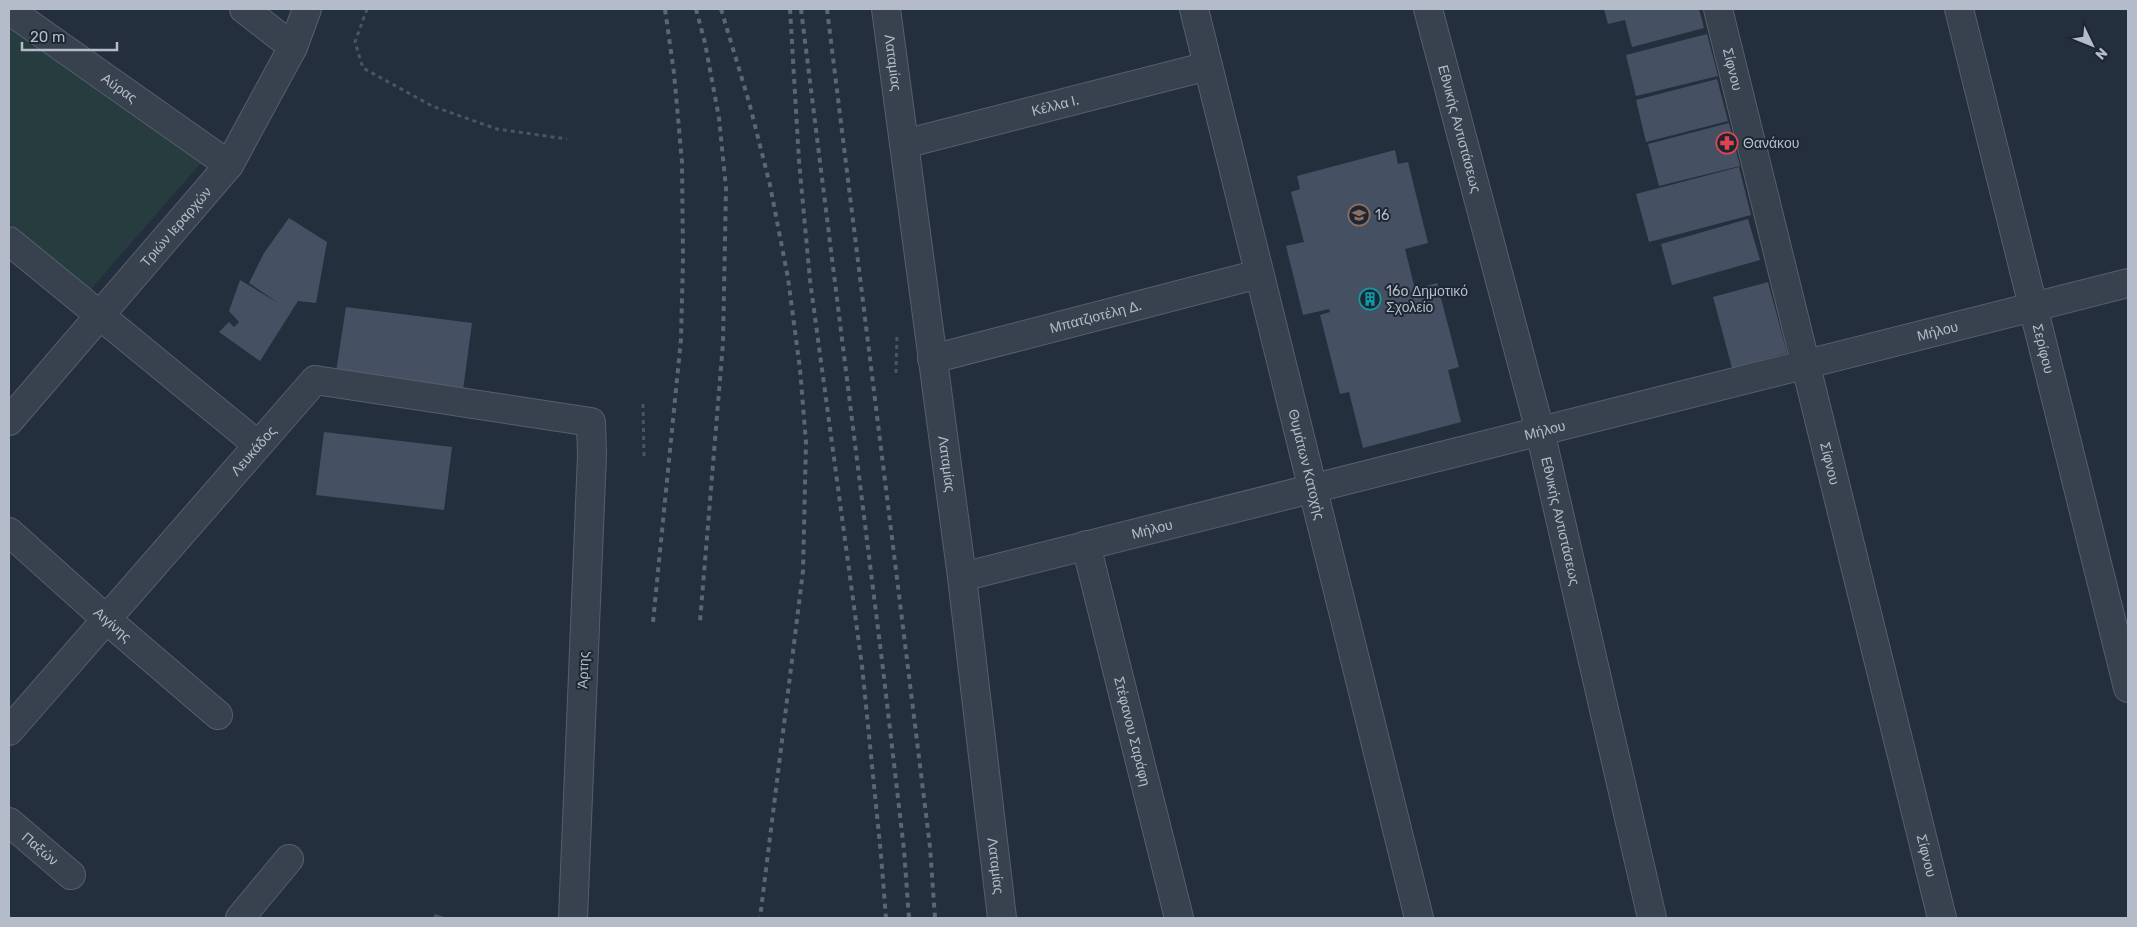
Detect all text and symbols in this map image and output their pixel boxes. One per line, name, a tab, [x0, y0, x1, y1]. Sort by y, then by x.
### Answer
scale bar	[22, 20, 118, 52]
north arrow	[2067, 20, 2117, 70]
text: 20 m	[30, 28, 65, 46]
street label: Λαταμίας	[880, 33, 905, 92]
text: N	[2091, 44, 2111, 63]
street label: Σίφνου	[1719, 46, 1746, 92]
street label: Εθνικής Αντιστάσεως	[1434, 63, 1484, 195]
street label: Αύρας	[98, 70, 140, 107]
street label: Κέλλα Ι.	[1030, 91, 1081, 120]
pharmacy icon: Θανάκου	[1715, 131, 1739, 155]
place label: Θανάκου	[1743, 135, 1799, 152]
street label: Τριών Ιεραρχών	[137, 184, 215, 271]
school or university icon: 16	[1347, 203, 1371, 227]
place label: 16	[1375, 207, 1389, 224]
place label: 16o Δημοτικό Σχολείο	[1386, 283, 1468, 316]
building icon: 16o Δημοτικό Σχολείο	[1358, 287, 1382, 311]
street label: Μπατζιοτέλη Δ.	[1048, 297, 1143, 337]
street label: Μήλου	[1915, 318, 1960, 345]
street label: Σερίφου	[2029, 322, 2057, 375]
street label: Θυμάτων Κατοχής	[1284, 407, 1328, 522]
street label: Μήλου	[1523, 417, 1567, 444]
street label: Λευκάδος	[228, 422, 280, 479]
street label: Λαταμίας	[934, 435, 959, 494]
street label: Σίφνου	[1816, 440, 1843, 487]
street label: Εθνικής Αντιστάσεως	[1537, 455, 1583, 587]
street label: Μήλου	[1130, 516, 1174, 543]
street label: Αιγίνης	[90, 604, 135, 646]
street label: Άρτης	[574, 651, 593, 689]
street label: Στέφανου Σαράφη	[1110, 675, 1154, 788]
street label: Παξών	[18, 829, 61, 869]
street label: Σίφνου	[1913, 833, 1940, 879]
street label: Λαταμίας	[984, 837, 1007, 896]

